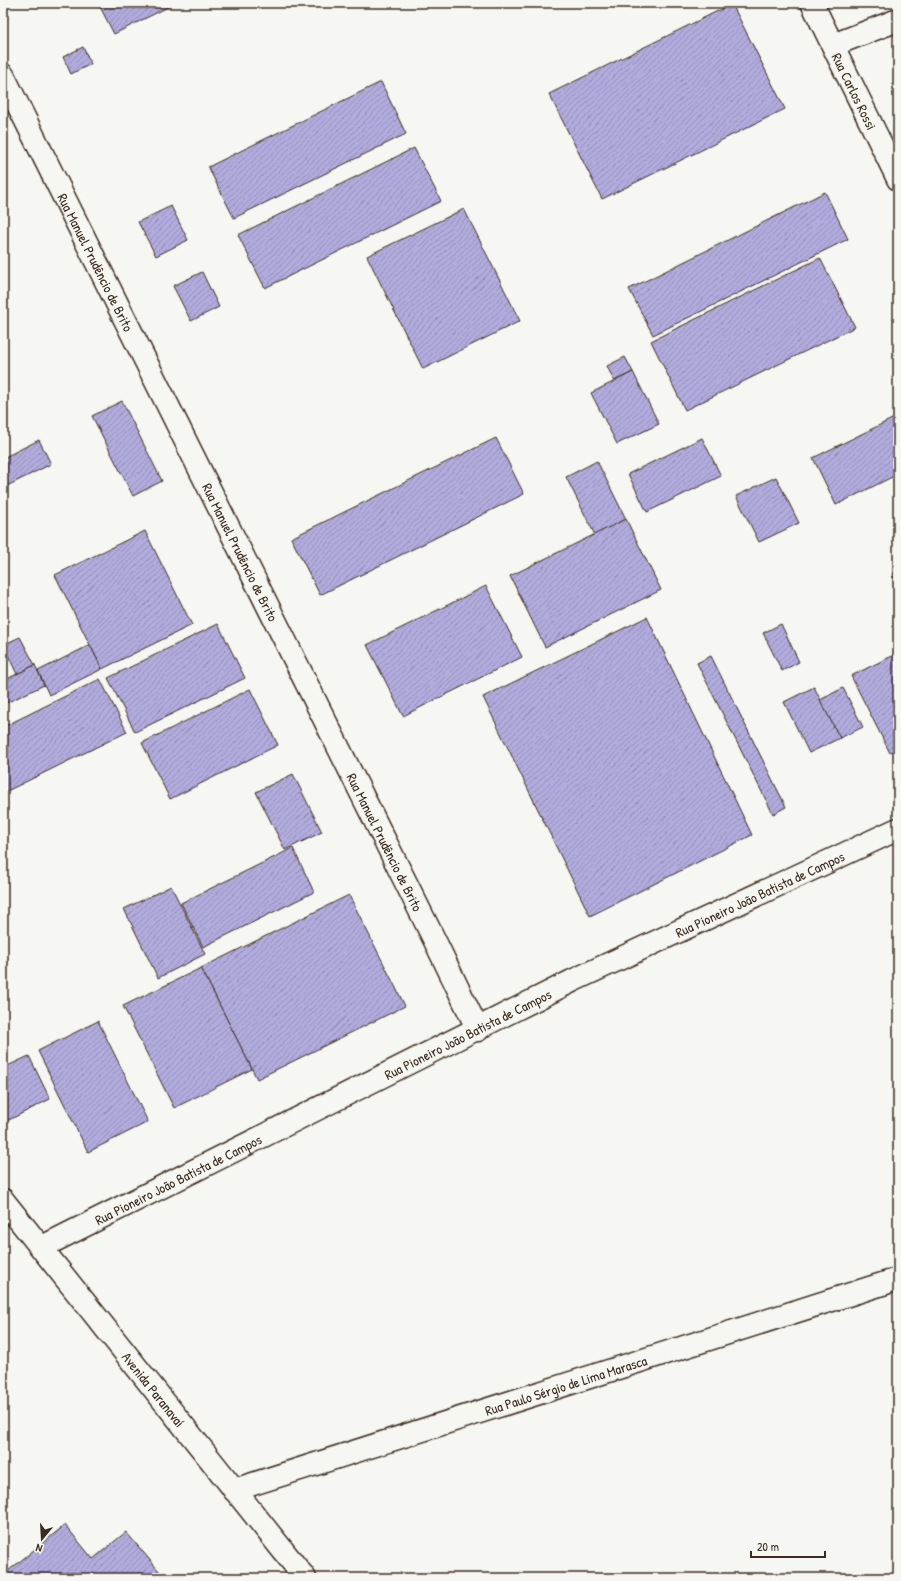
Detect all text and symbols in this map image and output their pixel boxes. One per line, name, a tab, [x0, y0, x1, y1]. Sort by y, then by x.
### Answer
street label: Rua Carlos Rossi	[828, 49, 882, 133]
street label: Rua Manuel Prudêncio de Brito	[54, 190, 139, 335]
street label: Rua Manuel Prudêncio de Brito	[198, 480, 284, 625]
street label: Rua Manuel Prudêncio de Brito	[343, 770, 428, 914]
street label: Rua Pioneiro João Batista de Campos	[672, 846, 847, 941]
street label: Rua Pioneiro João Batista de Campos	[381, 984, 554, 1083]
street label: Rua Pioneiro João Batista de Campos	[91, 1129, 265, 1229]
street label: Avenida Paranavaí	[118, 1348, 190, 1431]
street label: Rua Paulo Sérgio de Lima Marasca	[482, 1350, 649, 1419]
north arrow	[22, 1519, 62, 1559]
scale bar	[751, 1533, 825, 1559]
text: 20 m	[757, 1538, 779, 1555]
text: N	[34, 1541, 44, 1556]

